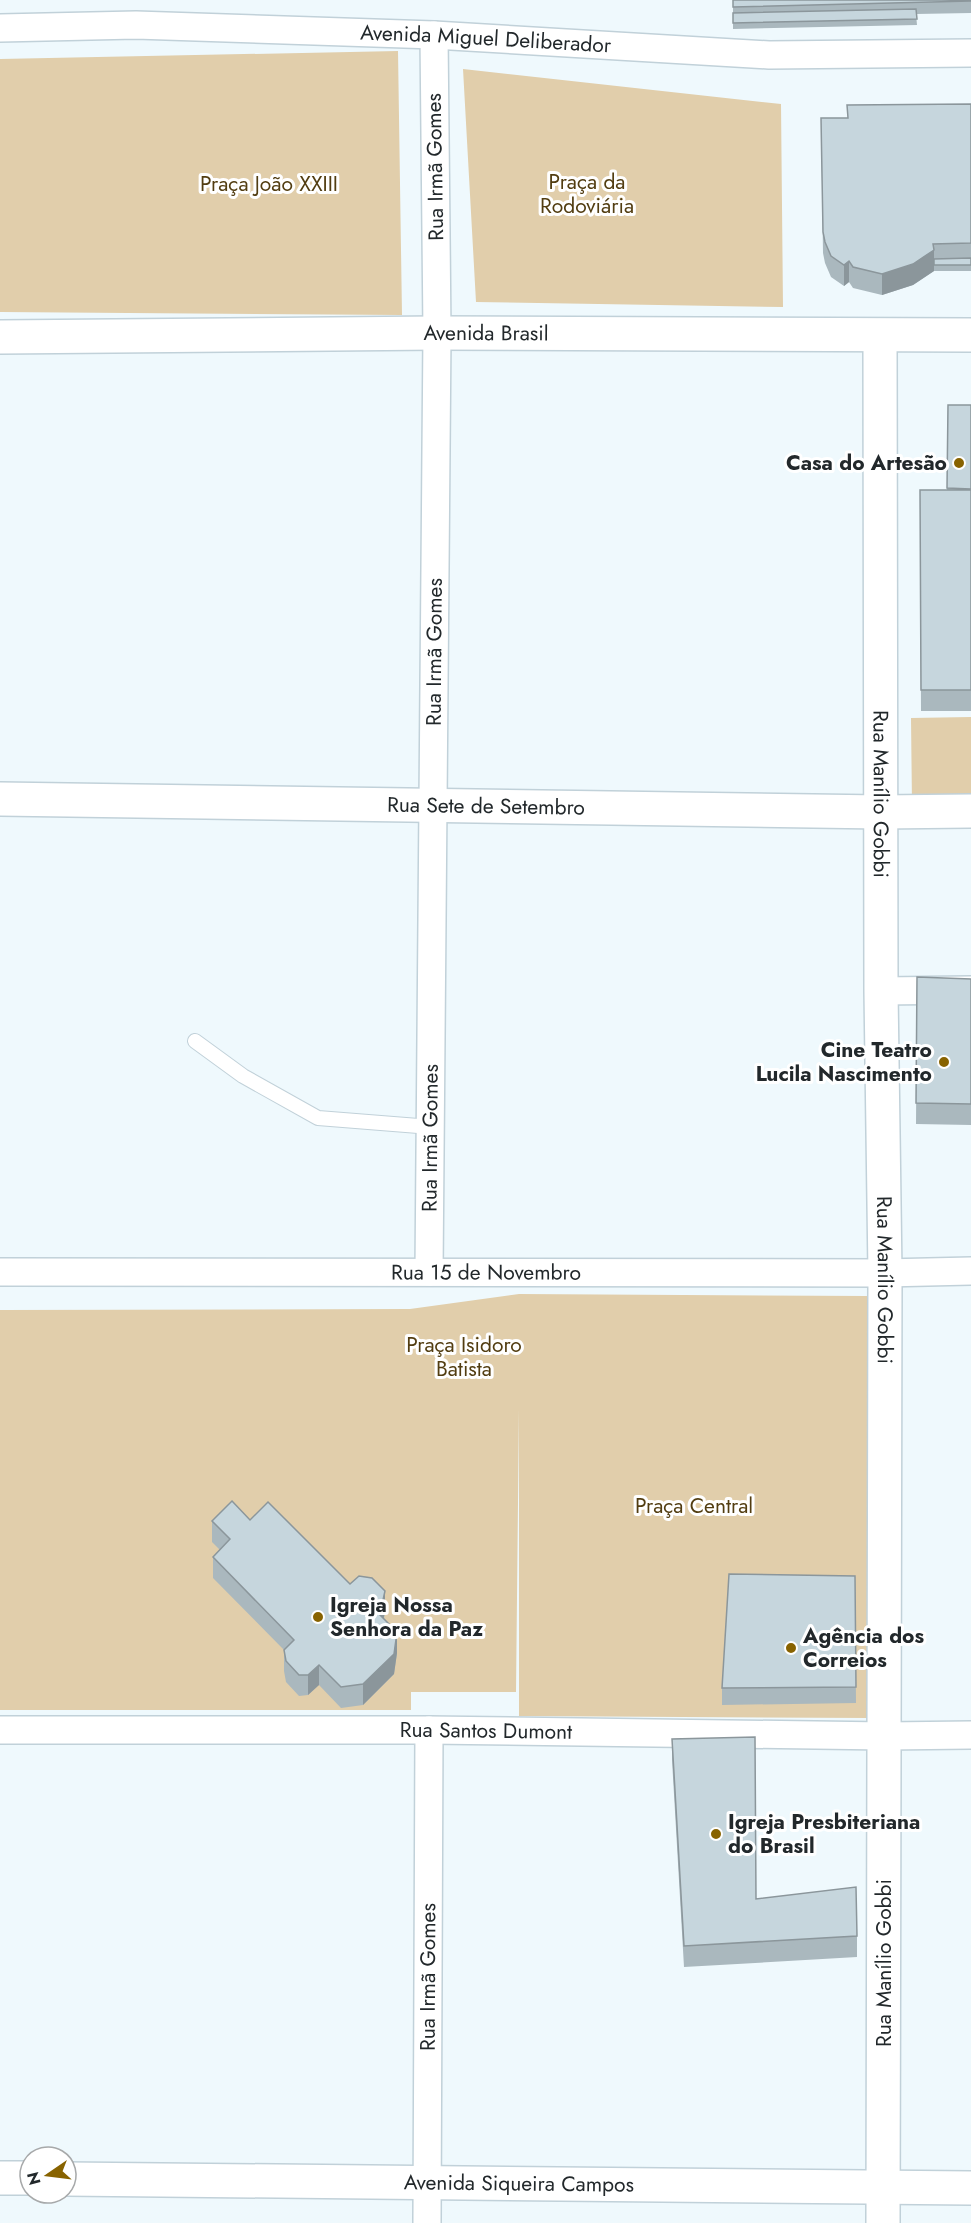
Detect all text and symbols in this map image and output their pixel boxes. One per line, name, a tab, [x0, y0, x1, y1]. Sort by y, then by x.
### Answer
street label: Avenida Miguel Deliberador	[360, 18, 613, 61]
street label: Rua Irmã Gomes	[419, 93, 451, 241]
park label: Praça da Rodoviária	[540, 167, 634, 221]
park label: Praça João XXIII	[200, 169, 338, 199]
street label: Avenida Brasil	[423, 318, 549, 348]
place label: Casa do Artesão	[786, 448, 947, 478]
marker: Casa do Artesão	[952, 456, 966, 470]
street label: Rua Irmã Gomes	[419, 578, 450, 726]
street label: Rua Manílio Gobbi	[866, 710, 896, 878]
street label: Rua Sete de Setembro	[387, 790, 585, 823]
place label: Cine Teatro Lucila Nascimento	[756, 1035, 932, 1089]
marker: Cine Teatro Lucila Nascimento	[937, 1055, 951, 1069]
street label: Rua Irmã Gomes	[415, 1064, 446, 1212]
street label: Rua Manílio Gobbi	[869, 1196, 900, 1364]
street label: Rua 15 de Novembro	[391, 1257, 581, 1288]
park label: Praça Isidoro Batista	[406, 1330, 522, 1384]
park label: Praça Central	[635, 1491, 753, 1521]
place label: Igreja Nossa Senhora da Paz	[330, 1590, 483, 1644]
marker: Igreja Nossa Senhora da Paz	[311, 1610, 325, 1624]
place label: Agência dos Correios	[802, 1621, 924, 1675]
marker: Agência dos Correios	[784, 1641, 798, 1655]
street label: Rua Santos Dumont	[400, 1715, 572, 1747]
place label: Igreja Presbiteriana do Brasil	[728, 1807, 920, 1861]
marker: Igreja Presbiteriana do Brasil	[709, 1827, 723, 1841]
street label: Rua Manílio Gobbi	[869, 1879, 899, 2047]
street label: Rua Irmã Gomes	[413, 1903, 443, 2051]
north arrow	[18, 2145, 78, 2205]
street label: Avenida Siqueira Campos	[404, 2167, 634, 2200]
text: N	[21, 2170, 47, 2187]

